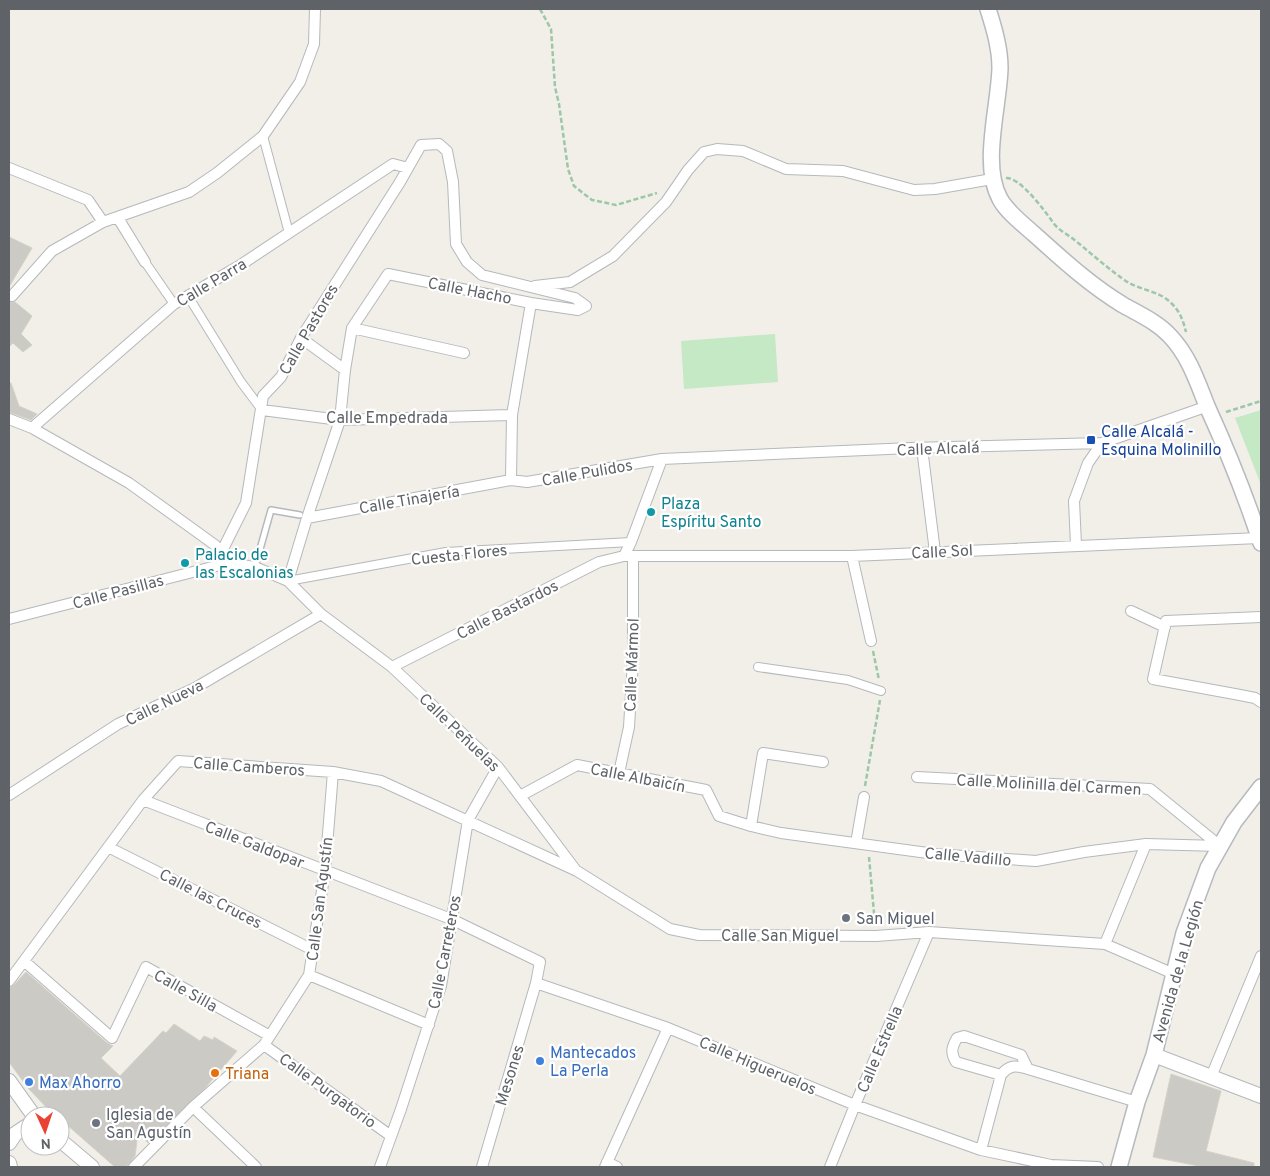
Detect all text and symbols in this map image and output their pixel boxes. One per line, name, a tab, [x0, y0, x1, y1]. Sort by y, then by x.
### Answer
street label: Calle Parra	[173, 255, 251, 312]
street label: Calle Hacho	[426, 274, 513, 310]
street label: Calle Pastores	[276, 281, 344, 379]
street label: Calle Empedrada	[326, 409, 448, 429]
place label: Calle Alcalá - Esquina Molinillo	[1101, 423, 1222, 461]
marker: Calle Alcalá - Esquina Molinillo	[1085, 434, 1097, 446]
street label: Calle Alcalá	[896, 439, 980, 461]
street label: Calle Pulidos	[540, 456, 634, 492]
street label: Calle Tinajería	[357, 482, 461, 520]
place label: Plaza Espíritu Santo	[661, 495, 761, 533]
marker: Plaza Espíritu Santo	[645, 506, 657, 518]
street label: Cuesta Flores	[410, 541, 508, 571]
street label: Calle Sol	[911, 541, 974, 565]
place label: Palacio de las Escalonias	[195, 546, 294, 584]
marker: Palacio de las Escalonias	[179, 557, 191, 569]
street label: Calle Pasillas	[71, 571, 166, 615]
street label: Calle Bastardos	[454, 577, 562, 645]
street label: Calle Mármol	[621, 618, 645, 712]
street label: Calle Nueva	[123, 676, 207, 731]
street label: Calle Peñuelas	[414, 690, 503, 777]
street label: Calle Camberos	[192, 754, 306, 782]
street label: Calle Albaicín	[588, 760, 687, 798]
street label: Calle Molinilla del Carmen	[956, 771, 1142, 801]
street label: Calle Galdopar	[202, 818, 307, 874]
street label: Calle San Agustín	[303, 836, 339, 963]
street label: Calle Vadillo	[924, 844, 1012, 872]
street label: Calle las Cruces	[155, 865, 265, 934]
street label: Calle Carreteros	[425, 894, 467, 1011]
street label: Avenida de la Legión	[1149, 898, 1209, 1045]
place label: San Miguel	[856, 910, 935, 930]
marker: San Miguel	[840, 912, 852, 924]
street label: Calle San Miguel	[721, 927, 839, 947]
street label: Calle Silla	[150, 966, 220, 1017]
street label: Calle Estrella	[854, 1003, 908, 1096]
street label: Calle Higueruelos	[696, 1033, 819, 1101]
street label: Mesones	[492, 1043, 530, 1109]
place label: Mantecados La Perla	[550, 1044, 636, 1082]
street label: Calle Purgatorio	[274, 1050, 379, 1134]
marker: Mantecados La Perla	[534, 1055, 546, 1067]
place label: Triana	[225, 1065, 269, 1085]
marker: Triana	[209, 1067, 221, 1079]
place label: Max Ahorro	[39, 1074, 121, 1094]
marker: Max Ahorro	[23, 1076, 35, 1088]
north arrow	[20, 1106, 70, 1156]
place label: Iglesia de San Agustín	[106, 1106, 192, 1144]
marker: Iglesia de San Agustín	[90, 1117, 102, 1129]
text: N	[40, 1134, 51, 1151]

